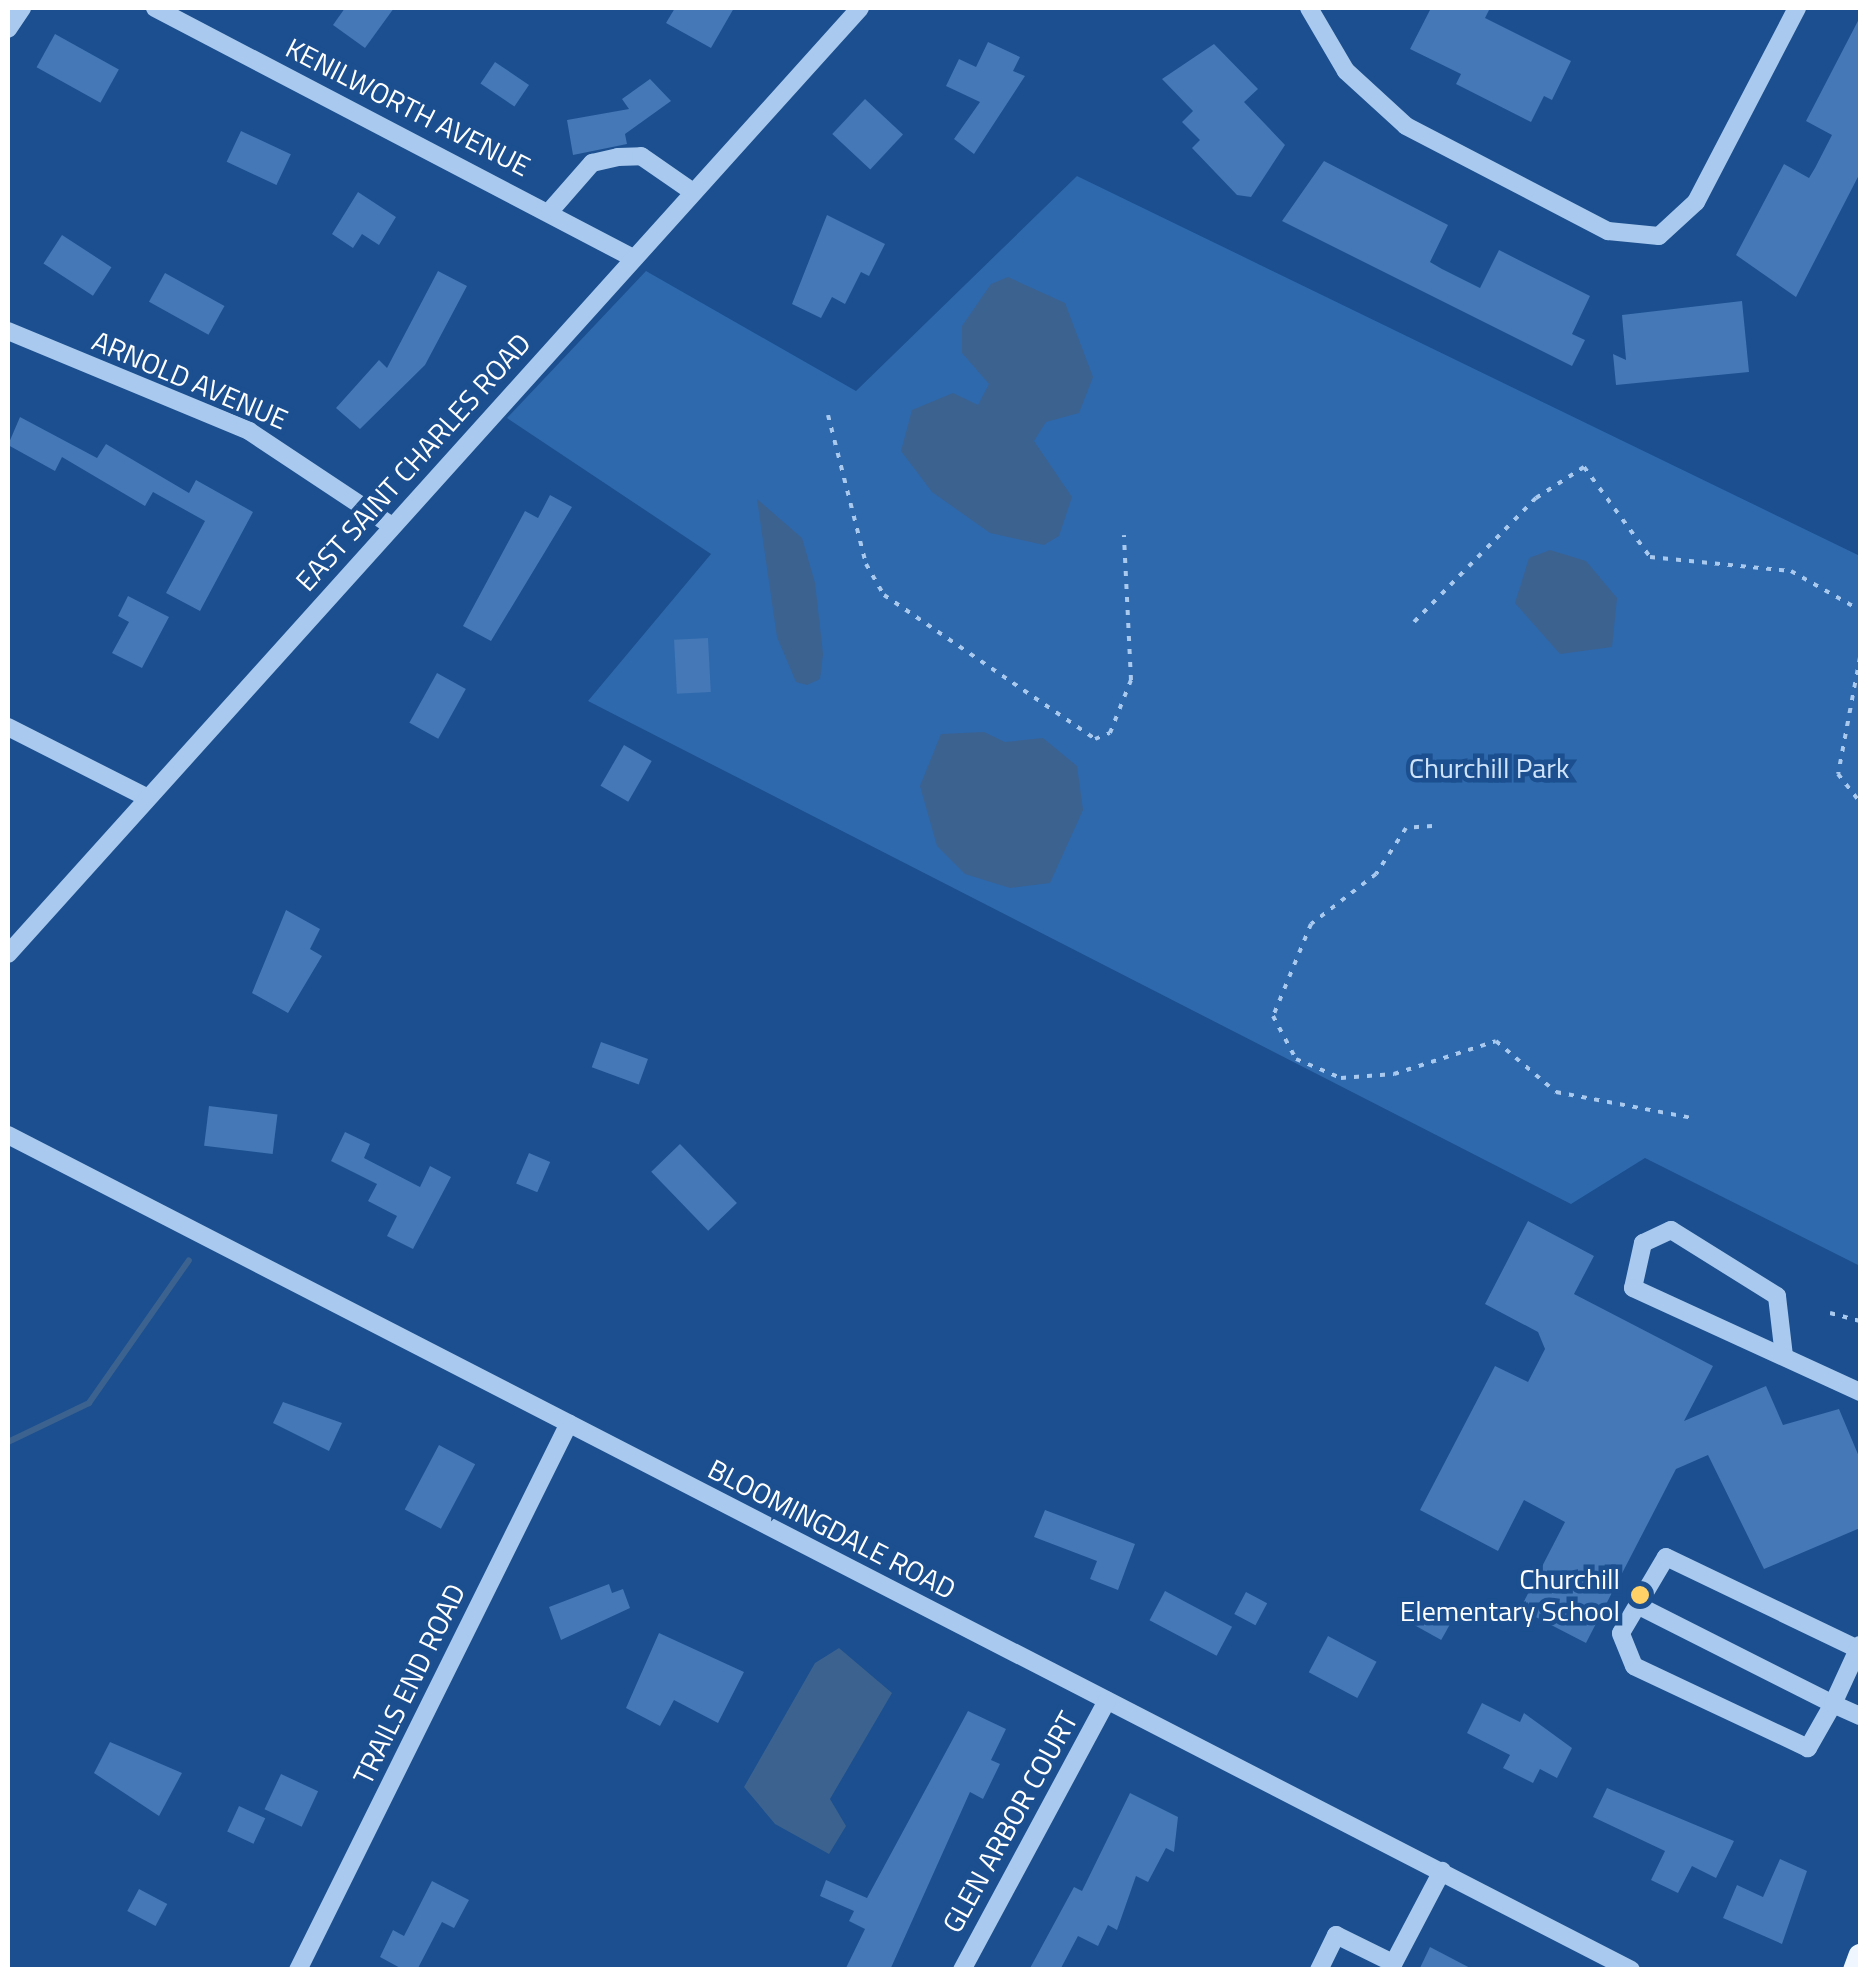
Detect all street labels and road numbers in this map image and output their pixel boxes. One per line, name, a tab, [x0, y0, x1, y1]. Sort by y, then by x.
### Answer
street label: KENILWORTH AVENUE	[280, 31, 536, 183]
street label: ARNOLD AVENUE	[87, 324, 293, 436]
street label: EAST SAINT CHARLES ROAD	[289, 326, 537, 598]
street label: BLOOMINGDALE ROAD	[703, 1452, 961, 1606]
street label: TRAILS END ROAD	[346, 1578, 472, 1790]
street label: GLEN ARBOR COURT	[935, 1706, 1085, 1938]

